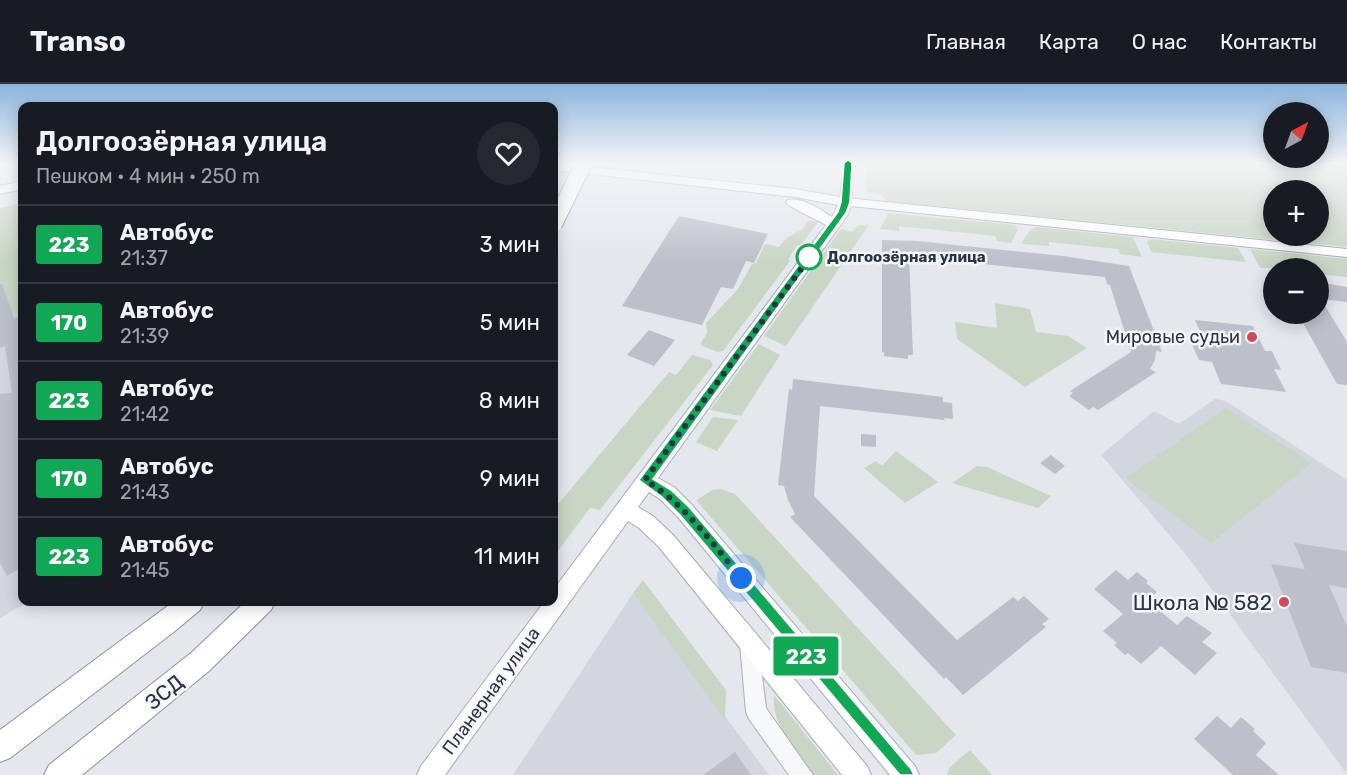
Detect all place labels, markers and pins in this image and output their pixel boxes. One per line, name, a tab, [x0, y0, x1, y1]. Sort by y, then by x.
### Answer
marker: Долгоозёрная улица	[796, 244, 822, 270]
place label: Долгоозёрная улица	[827, 248, 986, 266]
place label: Мировые судьи	[1106, 326, 1240, 348]
marker: Мировые судьи	[1245, 330, 1259, 344]
place label: Школа № 582	[1133, 590, 1272, 615]
marker: Школа № 582	[1277, 595, 1291, 609]

